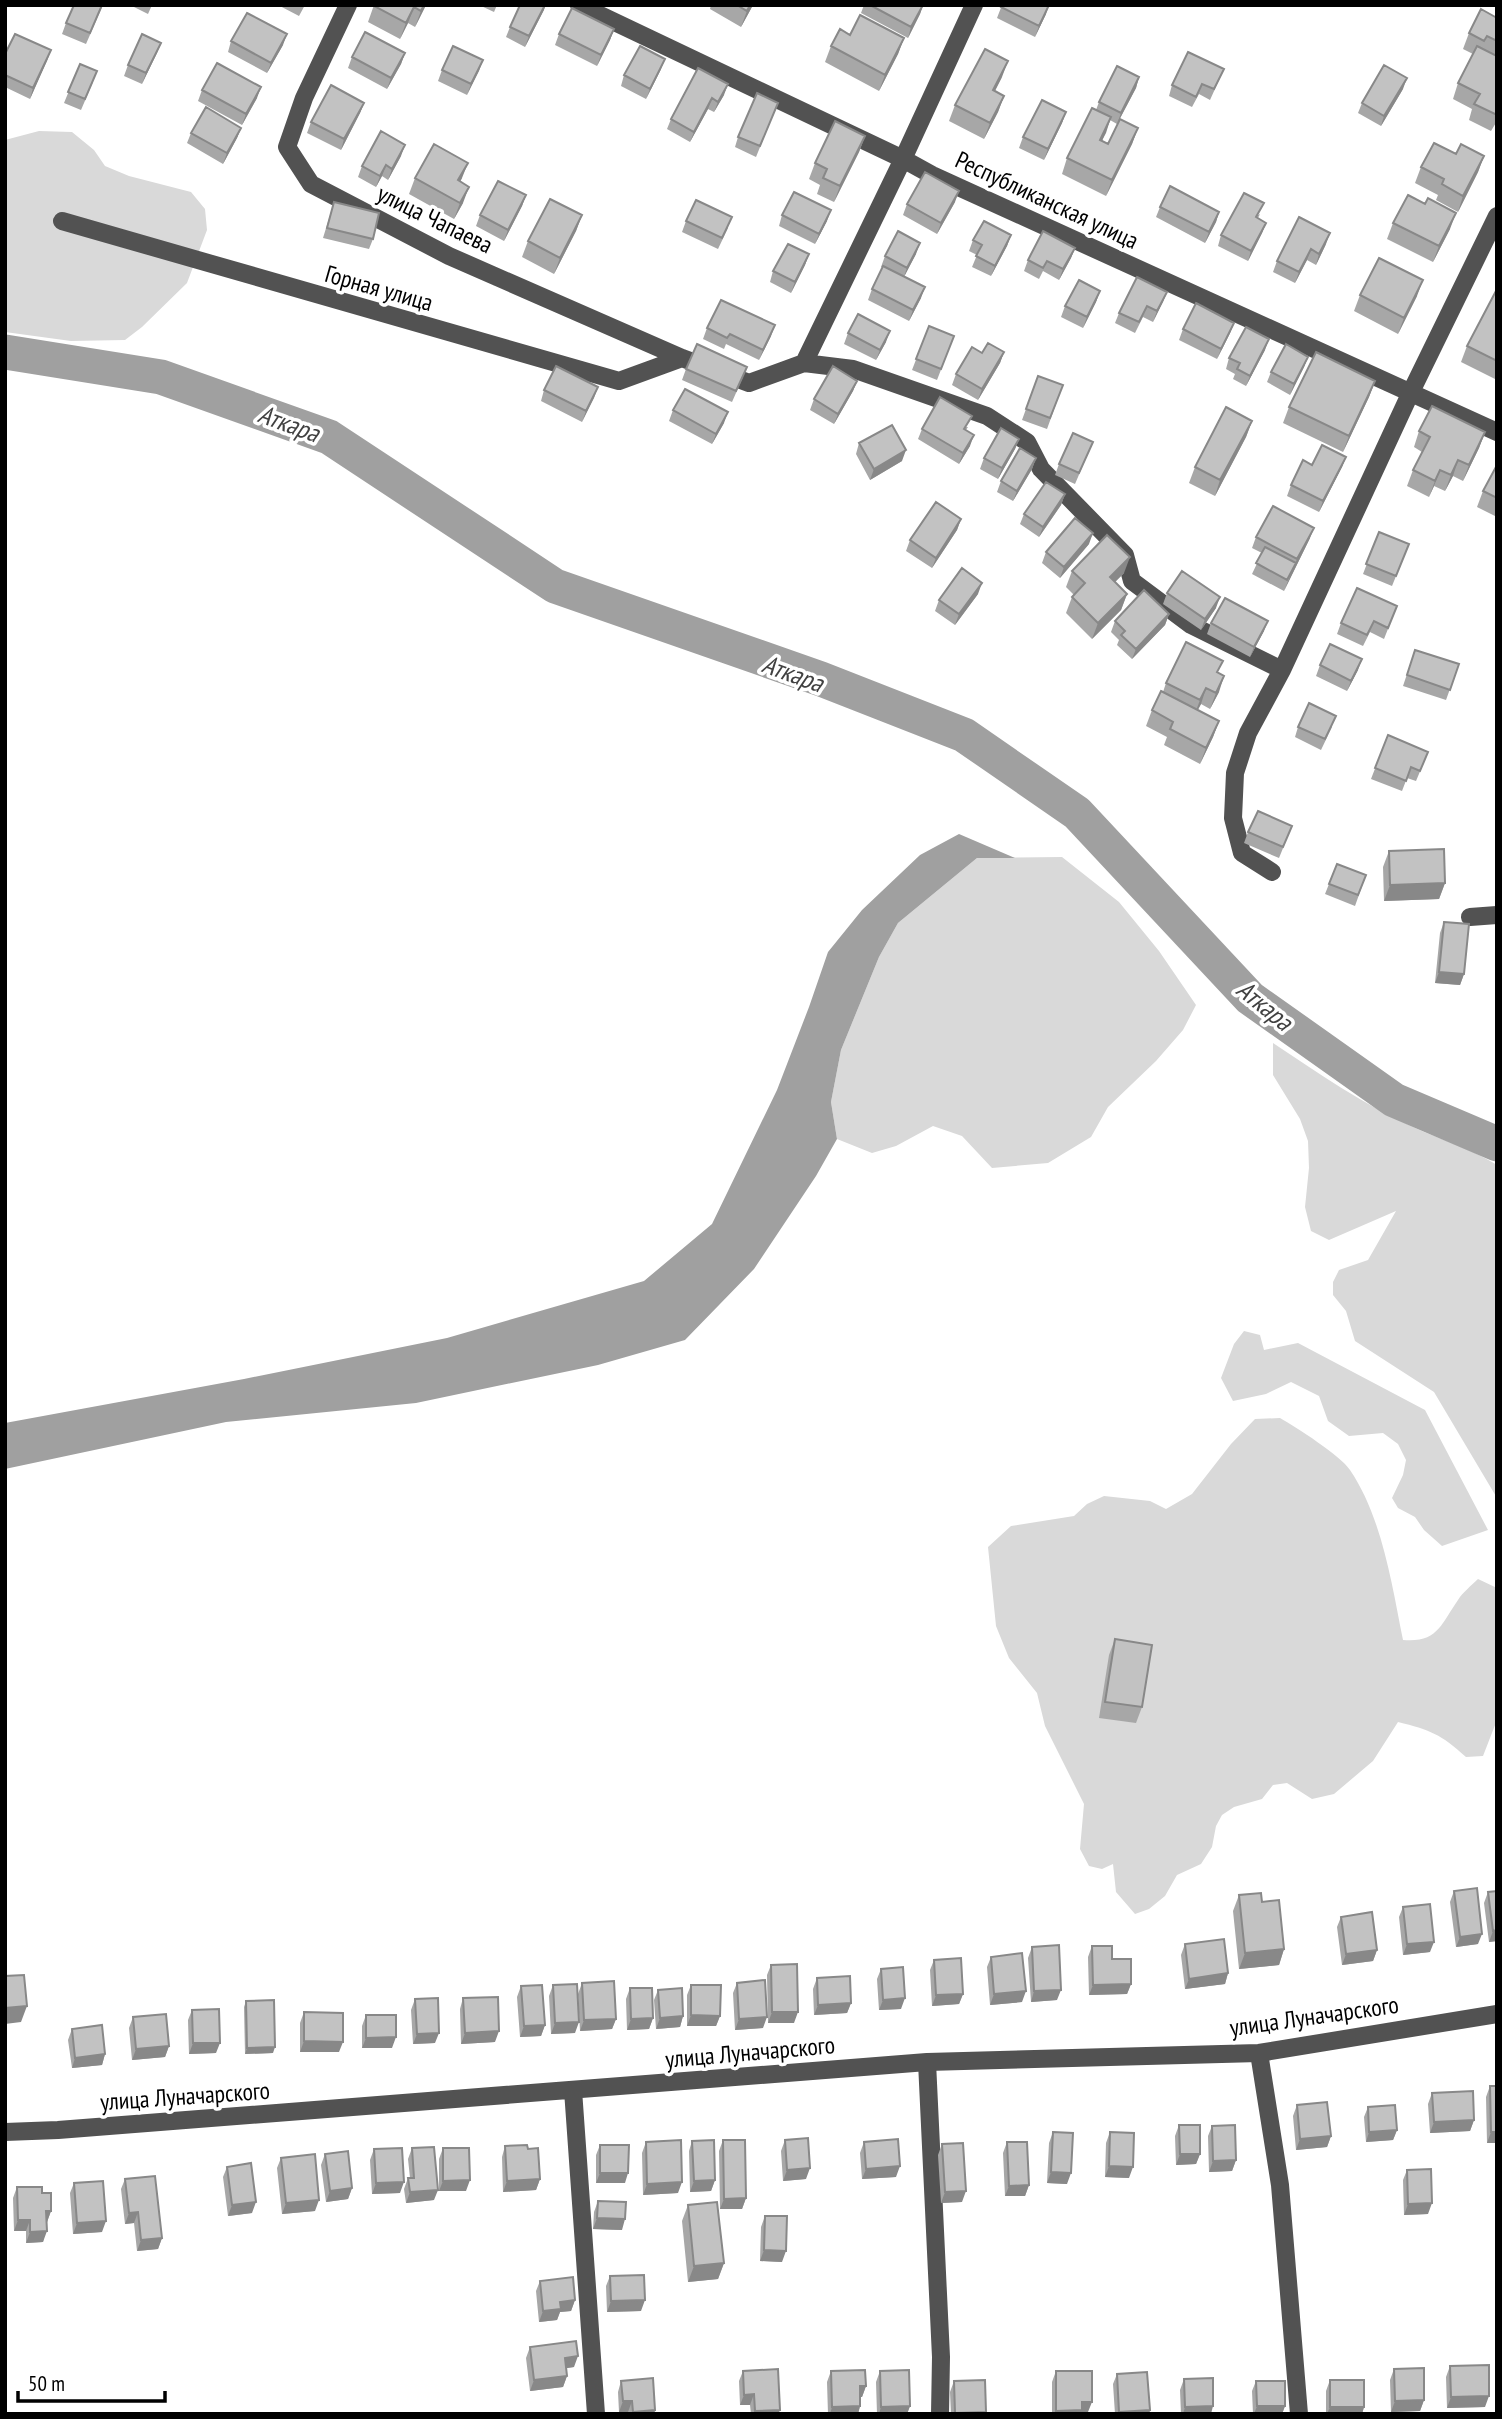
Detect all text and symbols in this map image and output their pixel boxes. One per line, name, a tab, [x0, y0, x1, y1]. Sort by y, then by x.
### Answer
street label: Республиканская улица	[950, 144, 1144, 256]
street label: улица Чапаева	[372, 178, 498, 260]
street label: Горная улица	[322, 258, 436, 318]
water label: Аткара	[254, 397, 325, 450]
water label: Аткара	[758, 647, 829, 700]
water label: Аткара	[1230, 973, 1301, 1038]
street label: улица Луначарского	[1228, 1989, 1400, 2043]
street label: улица Луначарского	[664, 2029, 836, 2075]
street label: улица Луначарского	[99, 2075, 271, 2117]
scale bar	[18, 2360, 164, 2404]
text: 50 m	[28, 2370, 65, 2397]

